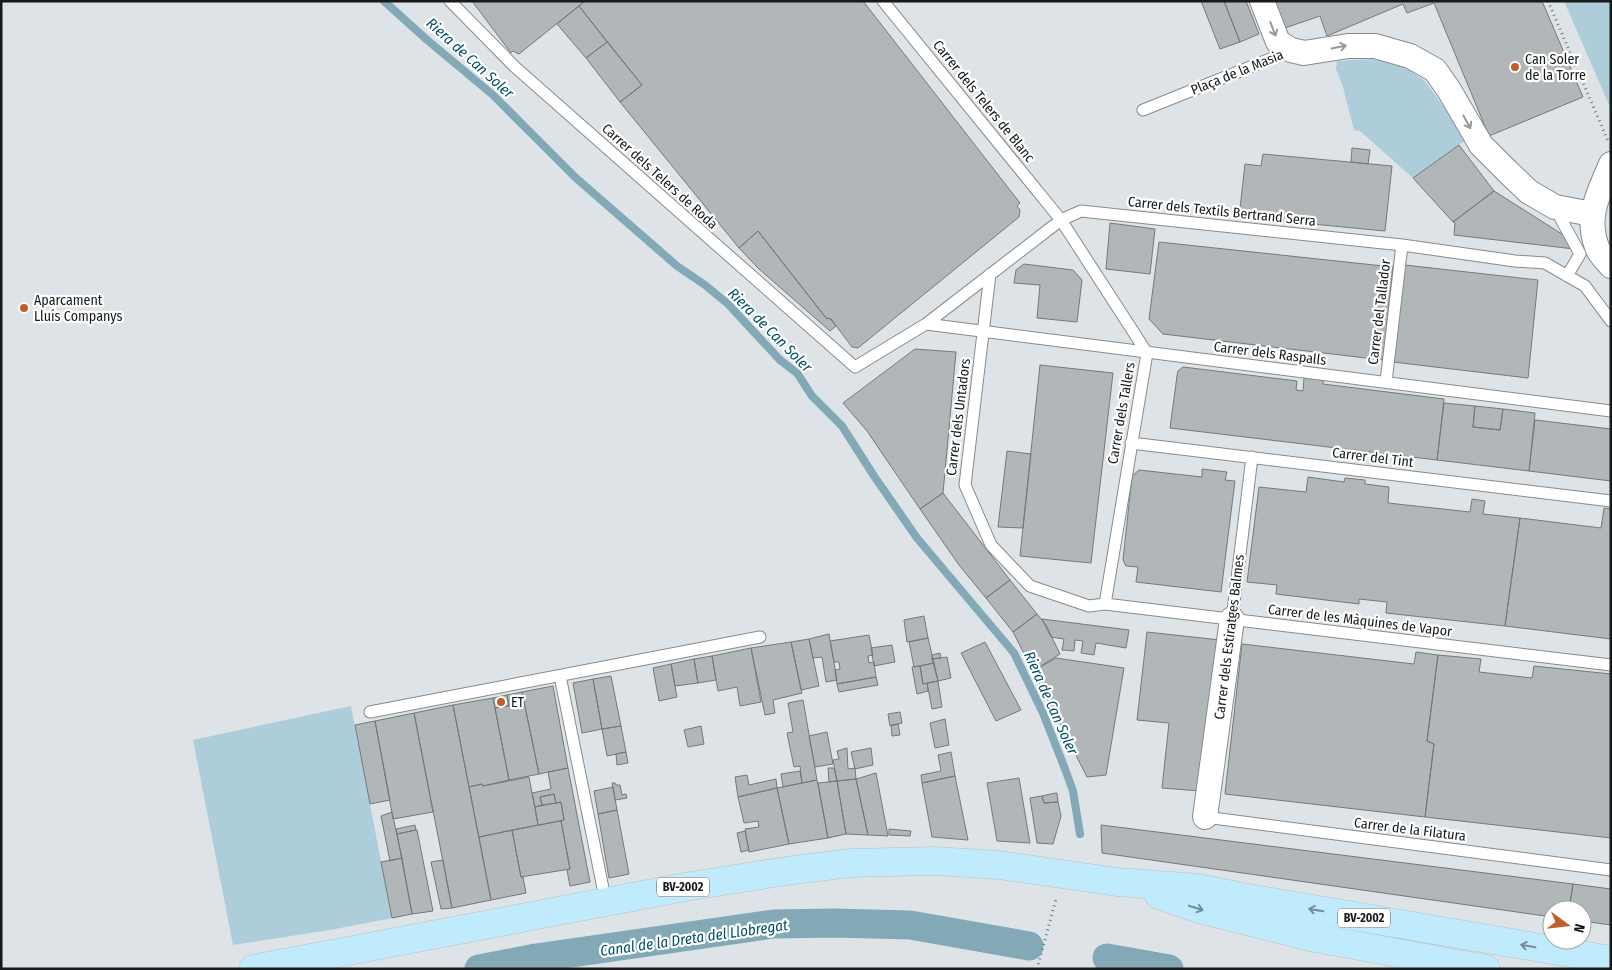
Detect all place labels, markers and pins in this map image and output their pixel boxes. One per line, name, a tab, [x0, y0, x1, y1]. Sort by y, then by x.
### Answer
place label: Can Soler de la Torre	[1525, 51, 1586, 84]
marker: Can Soler de la Torre	[1509, 61, 1521, 73]
place label: Aparcament Lluís Companys	[34, 292, 122, 325]
marker: Aparcament Lluís Companys	[18, 302, 30, 314]
place label: ET	[511, 694, 525, 711]
marker: ET	[495, 696, 507, 708]

